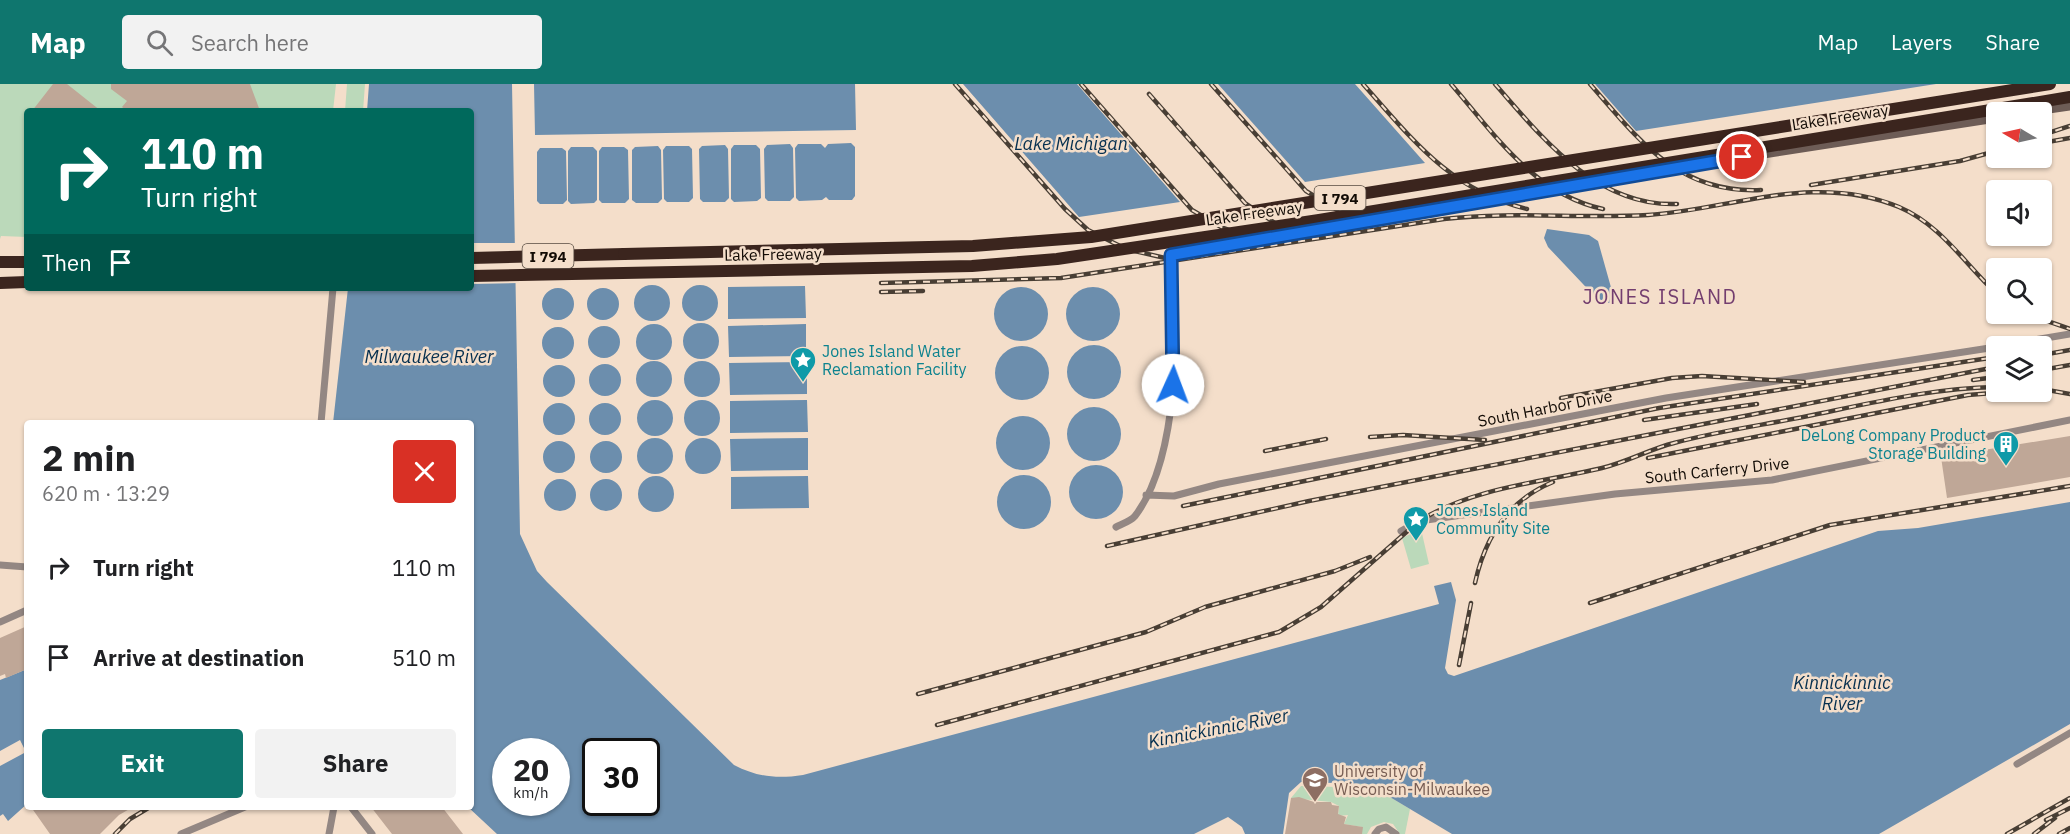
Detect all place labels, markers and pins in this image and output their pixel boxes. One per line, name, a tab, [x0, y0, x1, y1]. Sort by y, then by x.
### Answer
pin	[1716, 131, 1767, 182]
place label: Jones Island Water Reclamation Facility	[822, 341, 967, 379]
place icon: Jones Island Water Reclamation Facility	[788, 345, 818, 383]
place label: DeLong Company Product Storage Building	[1801, 425, 1987, 463]
building icon: DeLong Company Product Storage Building	[1991, 429, 2021, 467]
place label: Jones Island Community Site	[1436, 500, 1550, 538]
place icon: Jones Island Community Site	[1401, 504, 1431, 542]
place label: University of Wisconsin-Milwaukee	[1334, 761, 1490, 799]
school or university icon: University of Wisconsin-Milwaukee	[1300, 765, 1330, 803]

